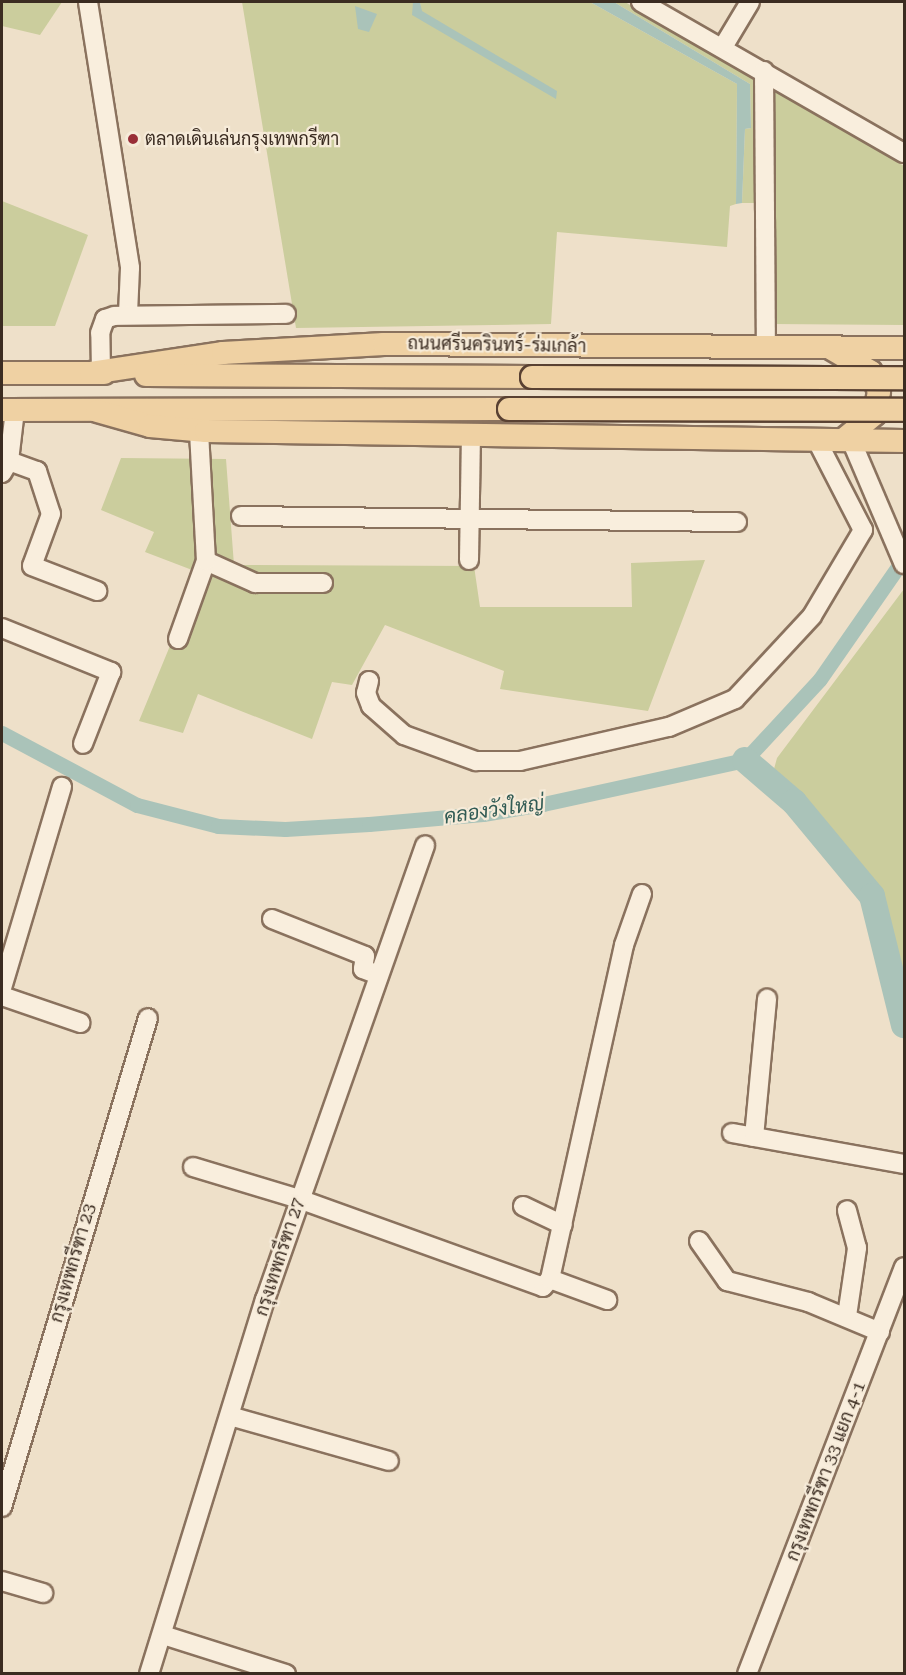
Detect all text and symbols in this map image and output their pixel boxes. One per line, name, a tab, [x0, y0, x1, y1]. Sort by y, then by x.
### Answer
place label: ตลาดเดินเล่นกรุงเทพกรีฑา	[145, 128, 339, 150]
marker: ตลาดเดินเล่นกรุงเทพกรีฑา	[126, 132, 140, 146]
street label: ถนนศรีนครินทร์-ร่มเกล้า	[407, 333, 587, 357]
water label: คลองวังใหญ่	[442, 791, 546, 829]
street label: กรุงเทพกรีฑา 27	[251, 1195, 309, 1319]
street label: กรุงเทพกรีฑา 23	[46, 1201, 100, 1325]
street label: กรุงเทพกรีฑา 33 แยก 4-1	[782, 1378, 870, 1564]

